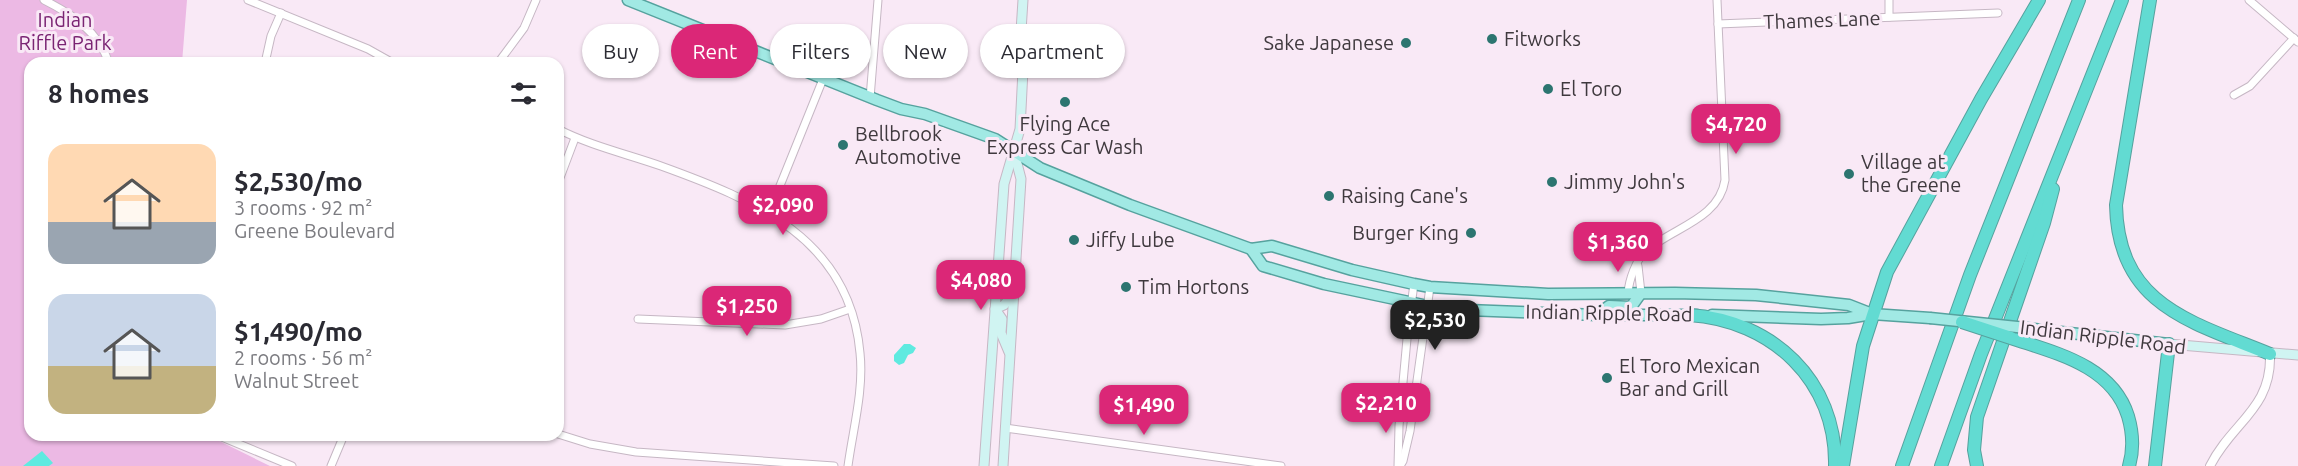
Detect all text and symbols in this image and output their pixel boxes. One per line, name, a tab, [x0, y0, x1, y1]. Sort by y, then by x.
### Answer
street label: Thames Lane	[1763, 6, 1881, 33]
park label: Indian Riffle Park	[18, 8, 112, 54]
chip: Buy	[582, 24, 659, 78]
chip: Rent	[671, 24, 758, 78]
chip: Filters	[770, 24, 871, 78]
chip: New	[883, 24, 968, 78]
chip: Apartment	[980, 24, 1125, 78]
place label: Fitworks	[1504, 27, 1581, 50]
place label: Sake Japanese	[1264, 31, 1394, 54]
marker: Fitworks	[1485, 32, 1499, 46]
marker: Sake Japanese	[1399, 36, 1413, 50]
icon: filters	[507, 77, 540, 110]
place label: El Toro	[1560, 77, 1622, 100]
text: 8 homes	[48, 79, 149, 108]
marker: El Toro	[1541, 82, 1555, 96]
marker: Flying Ace Express Car Wash	[1058, 95, 1072, 109]
pin: $4,720	[1687, 104, 1785, 155]
place label: Flying Ace Express Car Wash	[987, 112, 1143, 158]
text: $4,720	[1705, 112, 1767, 135]
place label: Bellbrook Automotive	[855, 122, 961, 168]
marker: Bellbrook Automotive	[836, 138, 850, 152]
place label: Village at the Greene	[1861, 150, 1961, 196]
text: $2,530/mo	[234, 167, 363, 196]
marker: Village at the Greene	[1842, 167, 1856, 181]
icon: home	[96, 168, 168, 240]
place label: Jimmy John's	[1564, 170, 1685, 193]
marker: Jimmy John's	[1545, 175, 1559, 189]
place label: Raising Cane's	[1341, 184, 1468, 207]
pin: $2,090	[734, 185, 832, 236]
marker: Raising Cane's	[1322, 189, 1336, 203]
text: $2,090	[752, 193, 814, 216]
text: 3 rooms · 92 m²	[234, 196, 372, 219]
text: Greene Boulevard	[234, 219, 395, 242]
place label: Burger King	[1352, 221, 1459, 244]
pin: $1,360	[1569, 222, 1667, 273]
marker: Burger King	[1464, 226, 1478, 240]
place label: Jiffy Lube	[1086, 228, 1175, 251]
text: $1,360	[1587, 230, 1649, 253]
marker: Jiffy Lube	[1067, 233, 1081, 247]
pin: $4,080	[932, 260, 1030, 311]
text: $4,080	[950, 268, 1012, 291]
place label: Tim Hortons	[1138, 275, 1249, 298]
marker: Tim Hortons	[1119, 280, 1133, 294]
pin: $1,250	[698, 286, 796, 337]
text: $1,250	[716, 294, 778, 317]
pin: $2,530	[1386, 300, 1484, 351]
street label: Indian Ripple Road	[1525, 300, 1693, 325]
text: $2,530	[1404, 308, 1466, 331]
street label: Indian Ripple Road	[2019, 315, 2187, 358]
text: $1,490/mo	[234, 317, 363, 346]
icon: home	[96, 318, 168, 390]
text: 2 rooms · 56 m²	[234, 346, 372, 369]
place label: El Toro Mexican Bar and Grill	[1619, 354, 1760, 400]
text: Walnut Street	[234, 369, 359, 392]
marker: El Toro Mexican Bar and Grill	[1600, 371, 1614, 385]
pin: $2,210	[1337, 383, 1435, 434]
pin: $1,490	[1095, 385, 1193, 436]
text: $2,210	[1355, 391, 1417, 414]
text: $1,490	[1113, 393, 1175, 416]

